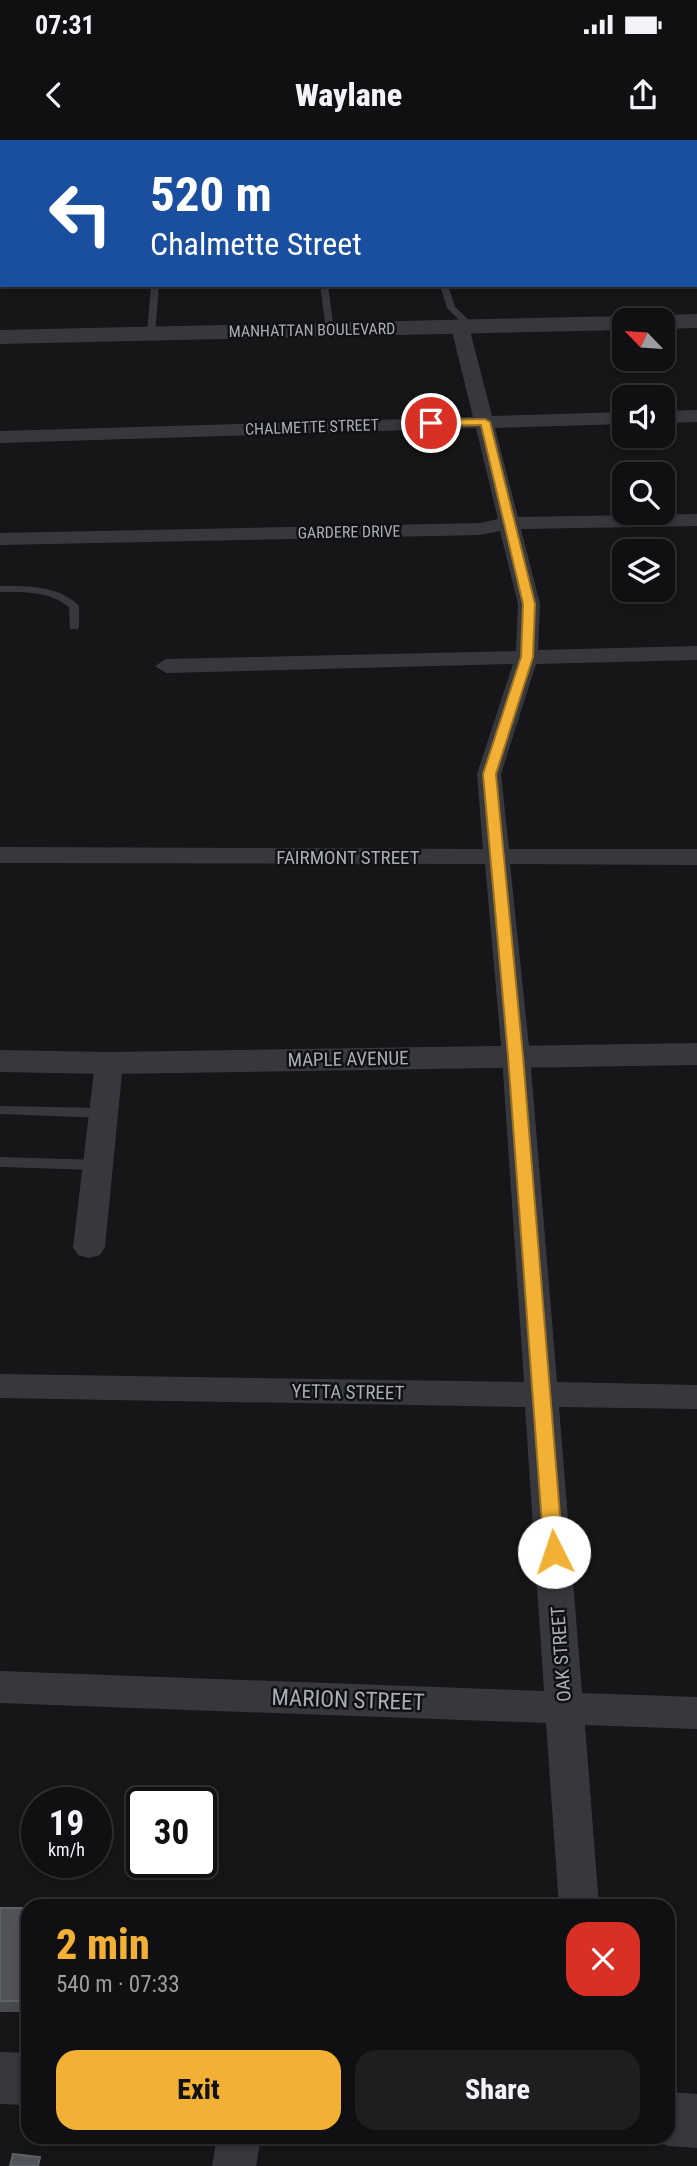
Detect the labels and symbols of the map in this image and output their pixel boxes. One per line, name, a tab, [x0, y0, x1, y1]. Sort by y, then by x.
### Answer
north arrow	[612, 308, 676, 371]
street label: MANHATTAN BOULEVARD	[228, 319, 396, 341]
pin	[401, 393, 461, 453]
street label: CHALMETTE STREET	[245, 415, 379, 439]
street label: GARDERE DRIVE	[297, 522, 401, 542]
street label: FAIRMONT STREET	[276, 846, 420, 869]
street label: MAPLE AVENUE	[287, 1046, 409, 1072]
street label: YETTA STREET	[291, 1380, 405, 1404]
position arrow	[517, 1515, 591, 1589]
street label: OAK STREET	[546, 1605, 576, 1703]
street label: MARION STREET	[271, 1684, 425, 1716]
speed limit sign: 30	[126, 1787, 217, 1878]

